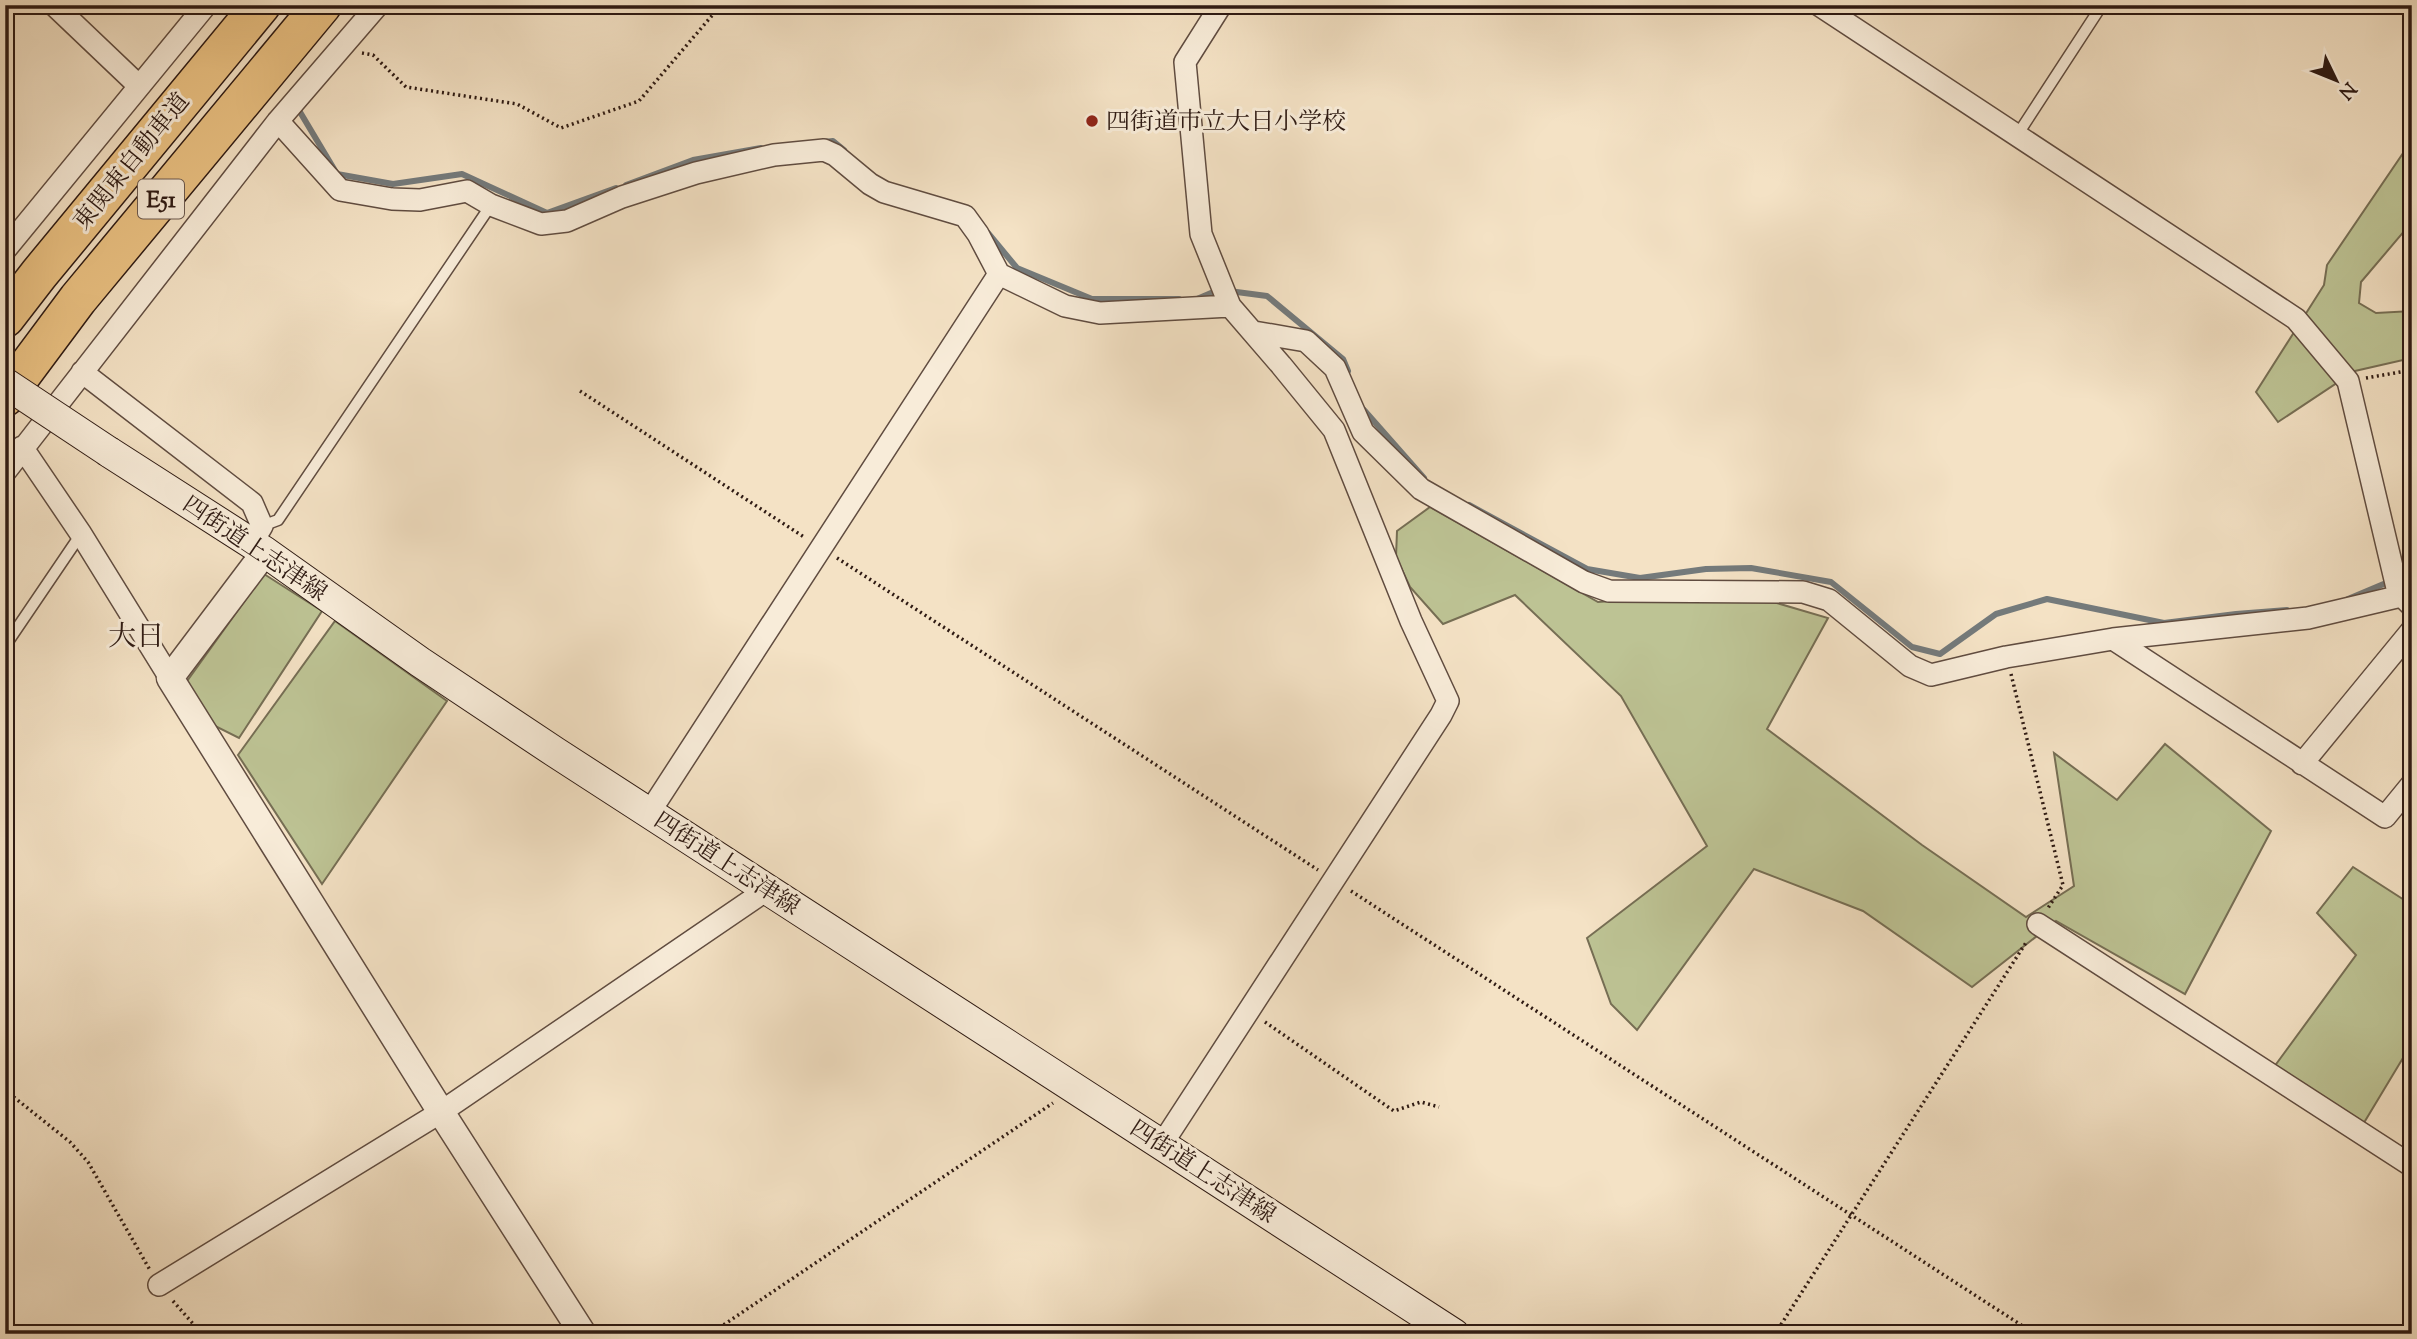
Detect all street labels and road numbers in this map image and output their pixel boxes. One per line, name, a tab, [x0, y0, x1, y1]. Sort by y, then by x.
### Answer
street label: 東関東自動車道	[66, 86, 199, 238]
road number: E51	[138, 180, 184, 218]
street label: 四街道上志津線	[175, 489, 333, 611]
street label: 四街道上志津線	[646, 805, 806, 925]
street label: 四街道上志津線	[1122, 1113, 1282, 1233]

